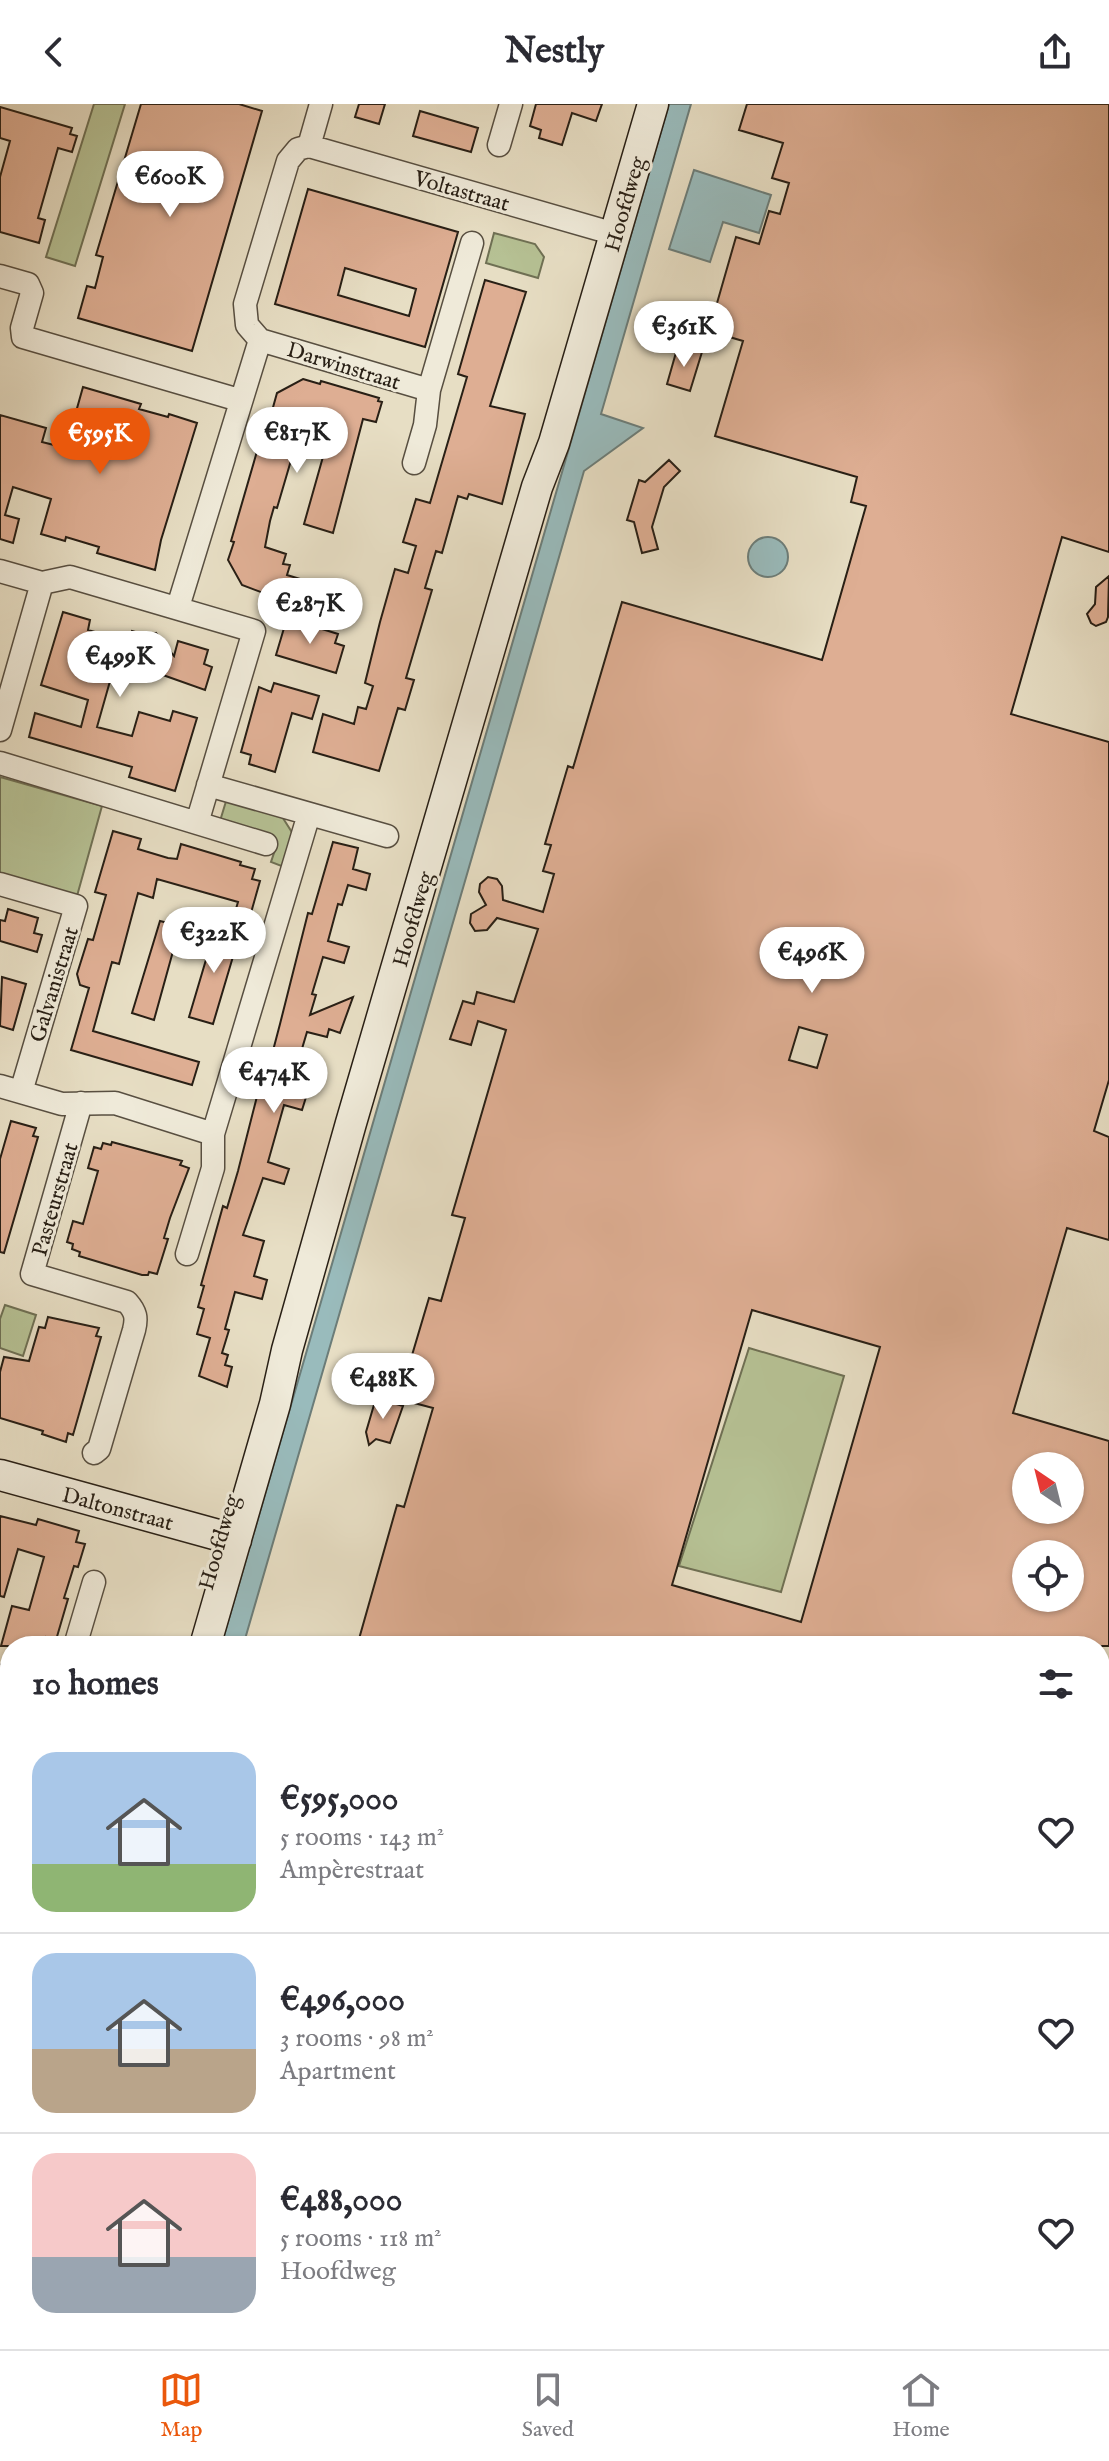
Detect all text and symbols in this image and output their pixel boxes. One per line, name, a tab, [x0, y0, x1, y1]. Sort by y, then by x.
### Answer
text: Nestly	[505, 29, 604, 75]
icon: back	[32, 30, 76, 74]
icon: share	[1033, 30, 1077, 74]
pin: €600K	[114, 151, 226, 219]
street label: Hoofdweg	[599, 153, 653, 256]
text: €600K	[135, 160, 205, 193]
street label: Voltastraat	[410, 165, 513, 219]
pin: €361K	[628, 301, 740, 369]
text: €361K	[652, 310, 716, 343]
street label: Darwinstraat	[283, 336, 404, 398]
pin: €817K	[241, 407, 353, 475]
pin: €595K	[44, 408, 156, 476]
text: €817K	[264, 416, 330, 449]
text: €595K	[68, 417, 132, 450]
pin: €287K	[254, 578, 366, 646]
text: €287K	[276, 587, 344, 620]
pin: €499K	[64, 631, 176, 699]
text: €499K	[85, 640, 155, 673]
street label: Hoofdweg	[387, 868, 441, 971]
pin: €322K	[158, 907, 270, 975]
text: €322K	[180, 916, 248, 949]
street label: Galvanistraat	[24, 923, 86, 1046]
pin: €496K	[756, 927, 868, 995]
text: €496K	[777, 936, 847, 969]
pin: €474K	[218, 1047, 330, 1115]
text: €474K	[239, 1056, 309, 1089]
street label: Pasteurstraat	[26, 1139, 86, 1260]
pin: €488K	[327, 1353, 439, 1421]
text: €488K	[349, 1362, 417, 1395]
north arrow	[1012, 1452, 1084, 1524]
map controls	[1012, 1452, 1084, 1612]
street label: Daltonstraat	[59, 1482, 177, 1538]
street label: Hoofdweg	[193, 1491, 247, 1594]
button: locate	[1012, 1540, 1084, 1612]
icon: filters	[1034, 1662, 1078, 1706]
text: 10 homes	[32, 1663, 159, 1706]
text: €595,000	[280, 1778, 399, 1821]
icon: home	[96, 1784, 192, 1880]
icon: heart	[1034, 1810, 1078, 1854]
text: 5 rooms · 143 m²	[280, 1821, 444, 1854]
text: Ampèrestraat	[280, 1854, 424, 1887]
text: €496,000	[280, 1979, 405, 2022]
icon: home	[96, 1985, 192, 2081]
icon: heart	[1034, 2011, 1078, 2055]
text: 3 rooms · 98 m²	[280, 2022, 434, 2055]
text: Apartment	[280, 2055, 396, 2088]
text: €488,000	[280, 2179, 402, 2222]
icon: home	[96, 2185, 192, 2281]
icon: heart	[1034, 2211, 1078, 2255]
text: 5 rooms · 118 m²	[280, 2222, 442, 2255]
text: Hoofdweg	[280, 2255, 396, 2288]
tab: Map	[159, 2368, 203, 2444]
tab: Saved	[522, 2368, 574, 2444]
tab: Home	[892, 2368, 950, 2444]

